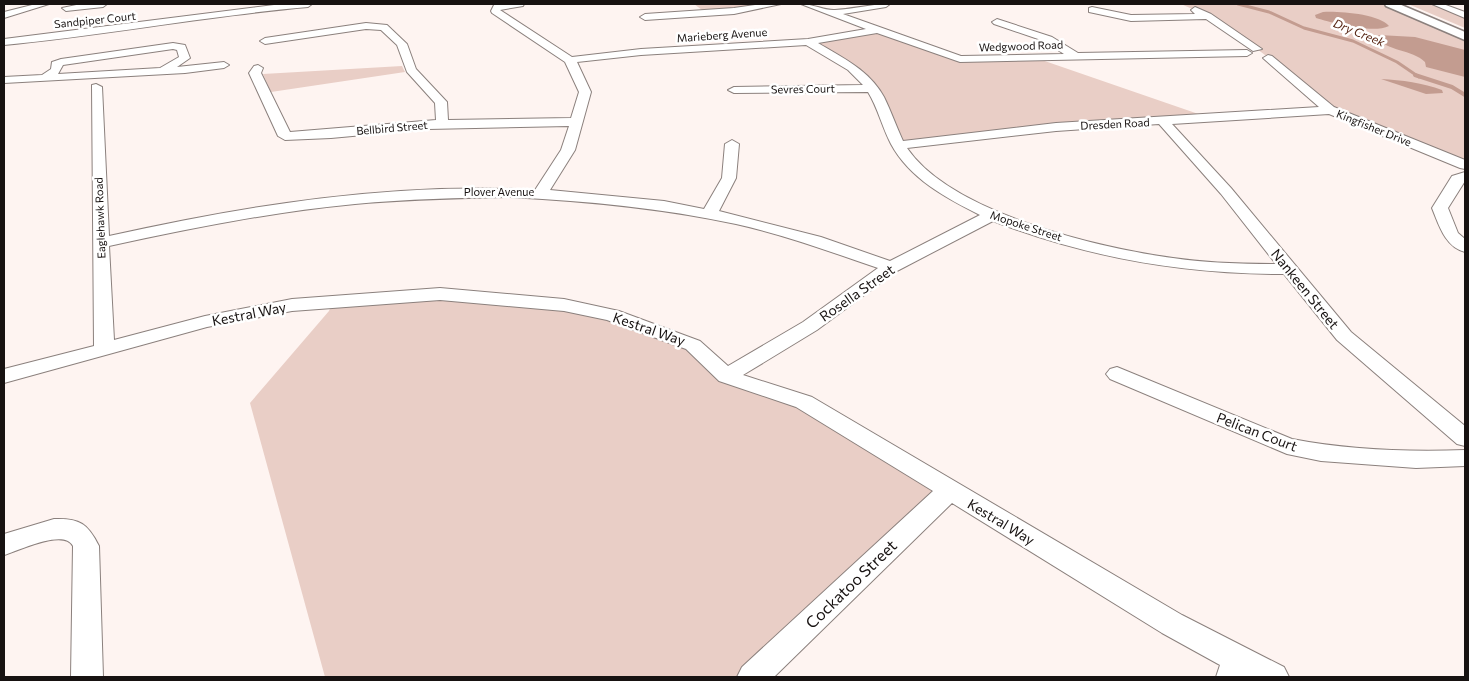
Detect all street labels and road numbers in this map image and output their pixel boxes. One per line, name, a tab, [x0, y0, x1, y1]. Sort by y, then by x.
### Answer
street label: Sandpiper Court	[53, 9, 137, 30]
street label: Marieberg Avenue	[676, 25, 768, 44]
street label: Wedgwood Road	[979, 38, 1063, 53]
street label: Sevres Court	[771, 81, 836, 96]
street label: Kingfisher Drive	[1335, 107, 1414, 149]
street label: Dresden Road	[1080, 115, 1150, 132]
street label: Bellbird Street	[356, 118, 429, 137]
street label: Eaglehawk Road	[92, 177, 107, 259]
street label: Plover Avenue	[464, 185, 534, 198]
street label: Mopoke Street	[989, 208, 1064, 243]
street label: Nankeen Street	[1268, 245, 1343, 332]
street label: Rosella Street	[816, 260, 898, 325]
street label: Kestral Way	[210, 298, 287, 329]
street label: Kestral Way	[611, 308, 688, 349]
street label: Pelican Court	[1214, 408, 1300, 455]
street label: Kestral Way	[965, 495, 1038, 548]
street label: Cockatoo Street	[801, 535, 900, 632]

